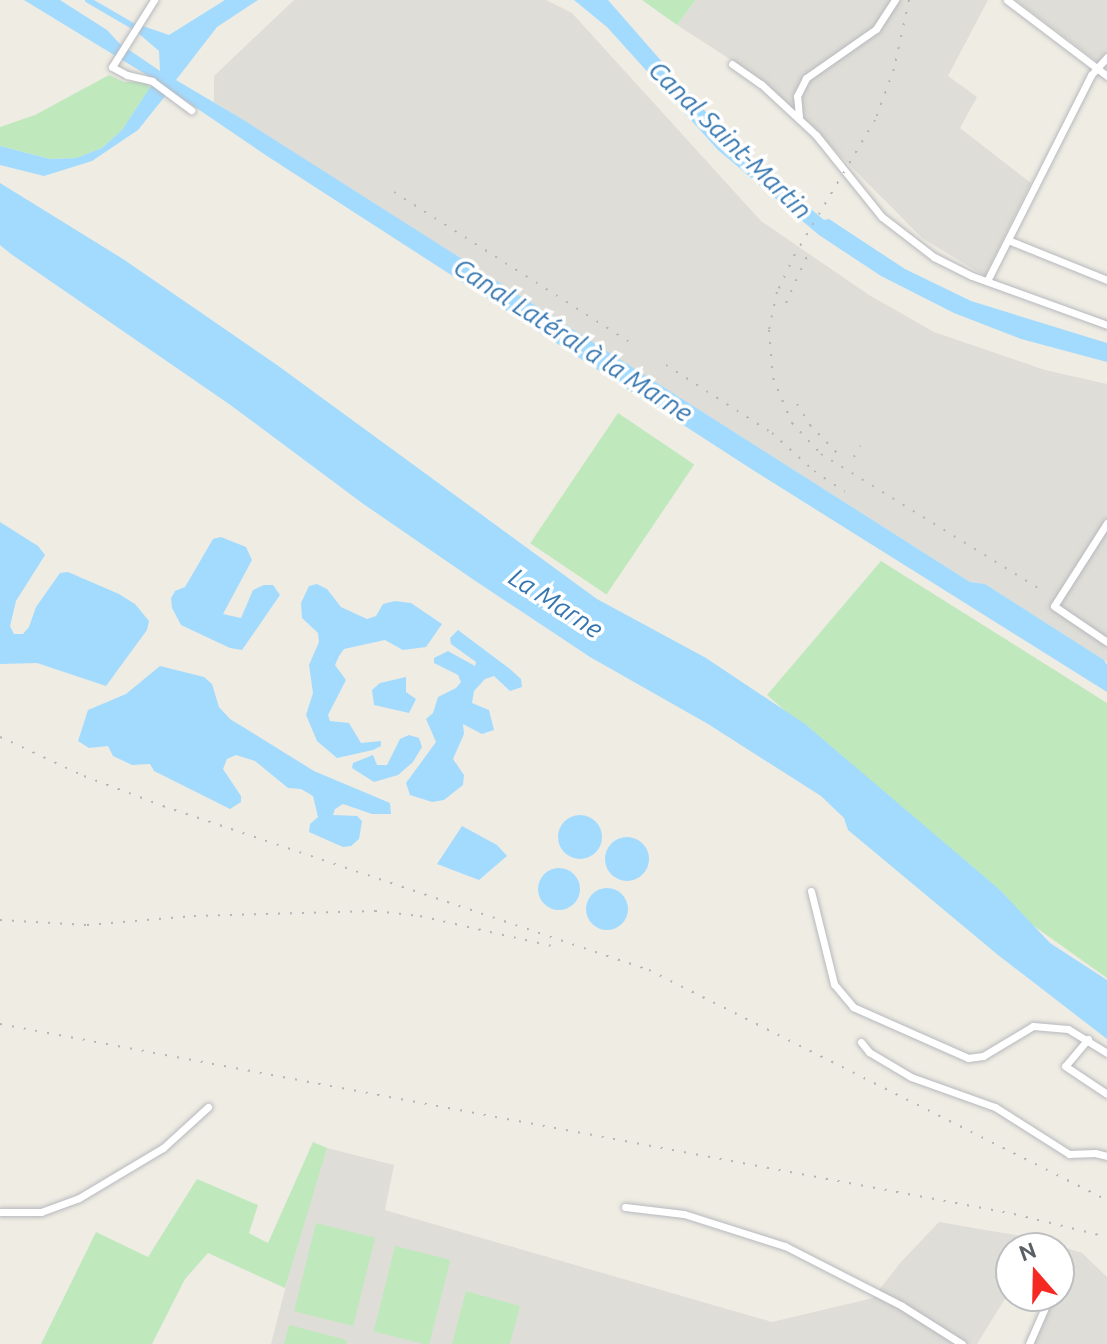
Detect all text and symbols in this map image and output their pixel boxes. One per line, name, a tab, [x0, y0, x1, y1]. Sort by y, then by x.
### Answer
water label: Canal Saint-Martin	[642, 54, 818, 226]
water label: Canal Latéral à la Marne	[448, 251, 698, 429]
water label: La Marne	[503, 561, 609, 645]
north arrow	[995, 1232, 1075, 1312]
text: N	[1015, 1236, 1039, 1265]

